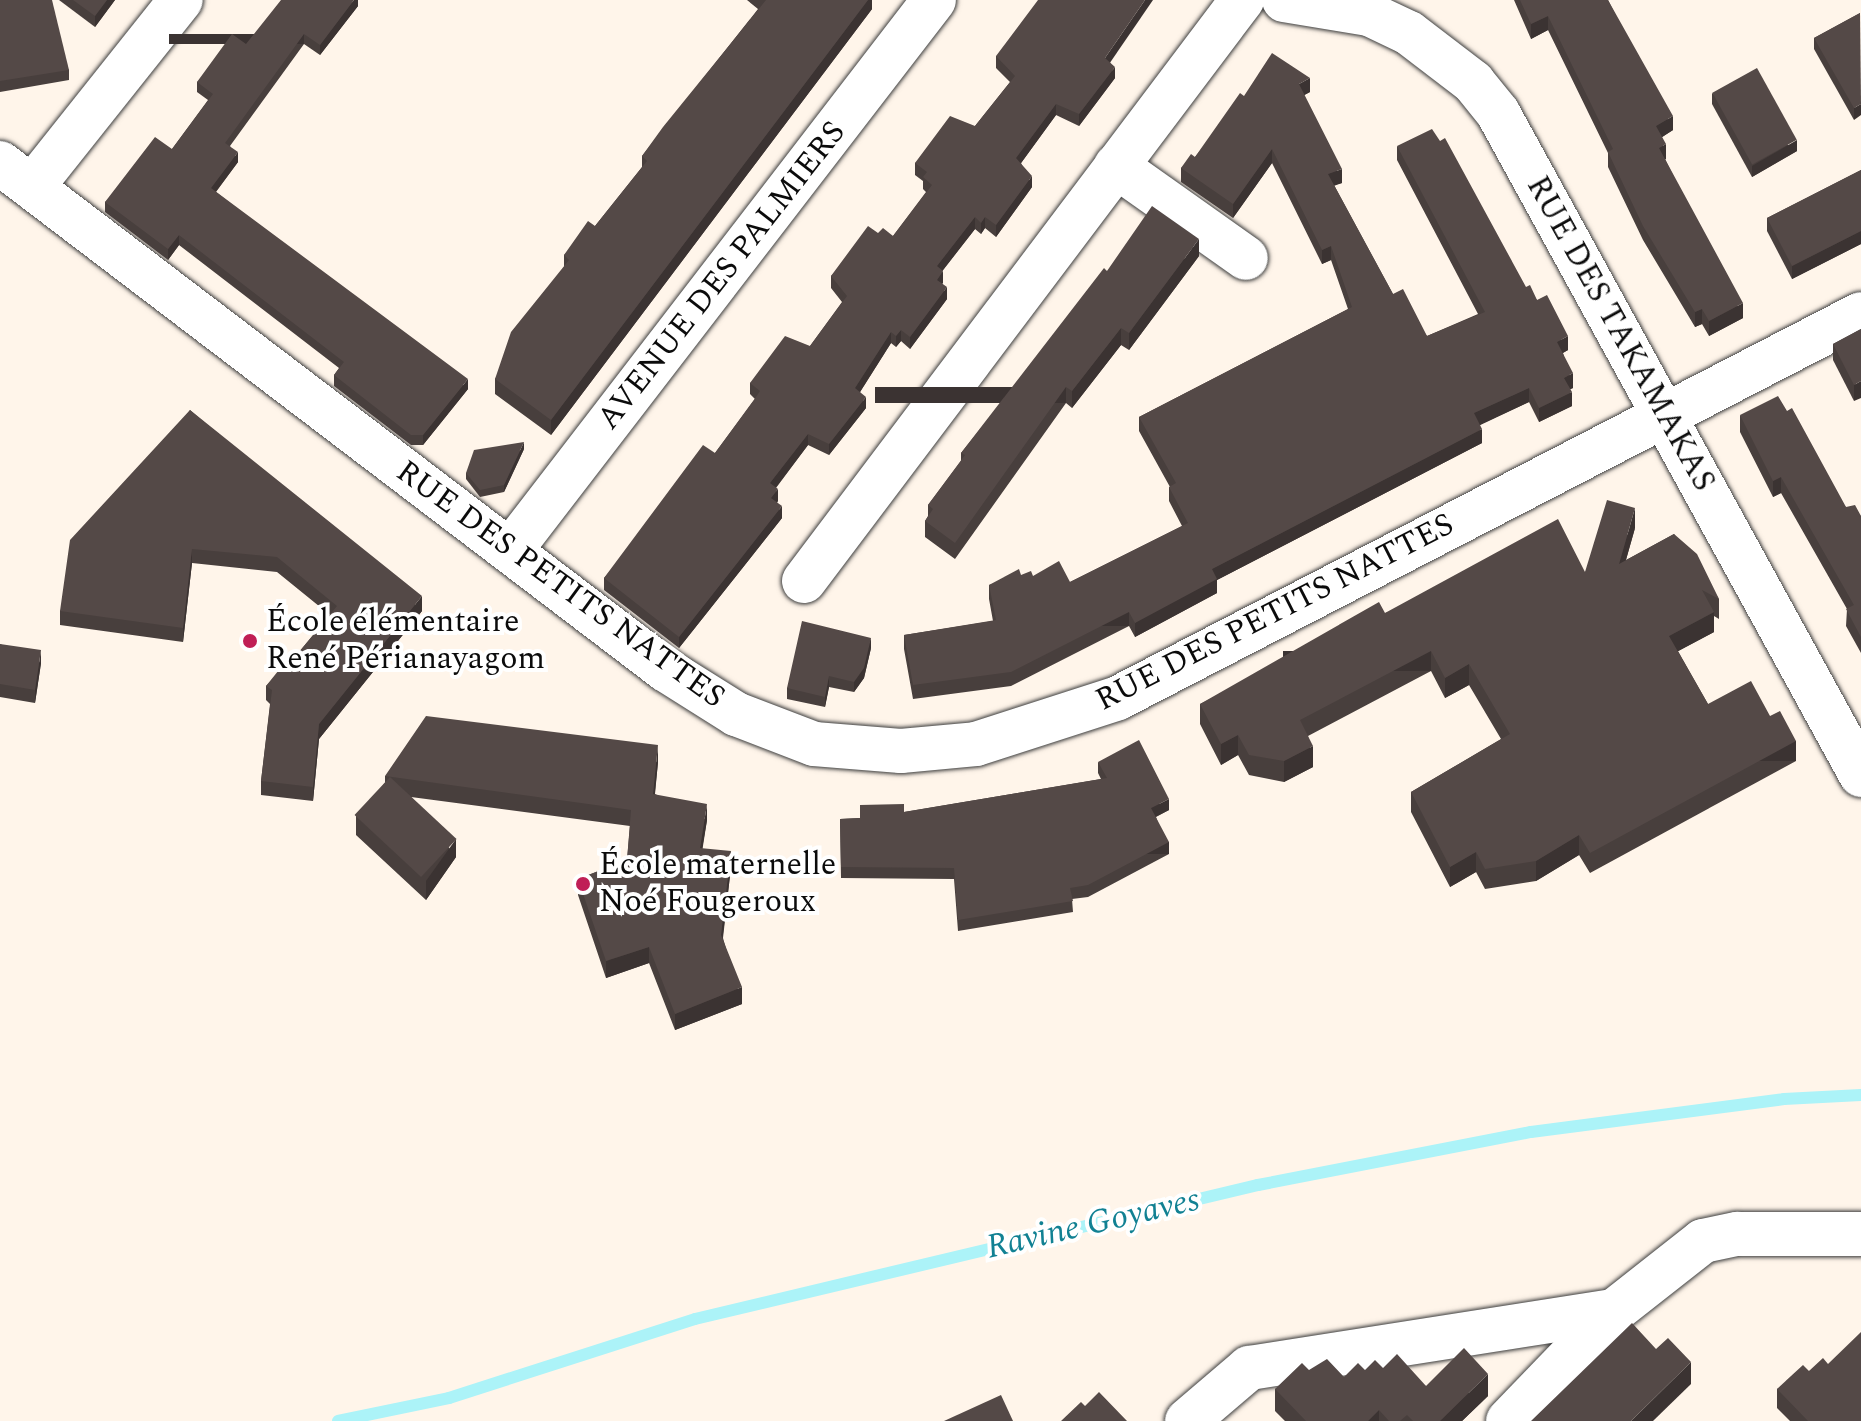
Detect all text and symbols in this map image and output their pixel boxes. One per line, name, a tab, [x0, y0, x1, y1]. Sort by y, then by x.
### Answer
street label: AVENUE DES PALMIERS	[590, 114, 854, 438]
street label: RUE DES TAKAMAKAS	[1517, 170, 1723, 498]
street label: RUE DES PETITS NATTES	[388, 453, 732, 717]
street label: RUE DES PETITS NATTES	[1090, 506, 1460, 720]
place label: École élémentaire René Périanayagom	[266, 604, 545, 679]
marker: École élémentaire René Périanayagom	[241, 632, 259, 650]
place label: École maternelle Noé Fougeroux	[599, 847, 836, 922]
marker: École maternelle Noé Fougeroux	[574, 875, 592, 893]
water label: Ravine Goyaves	[982, 1180, 1204, 1268]

